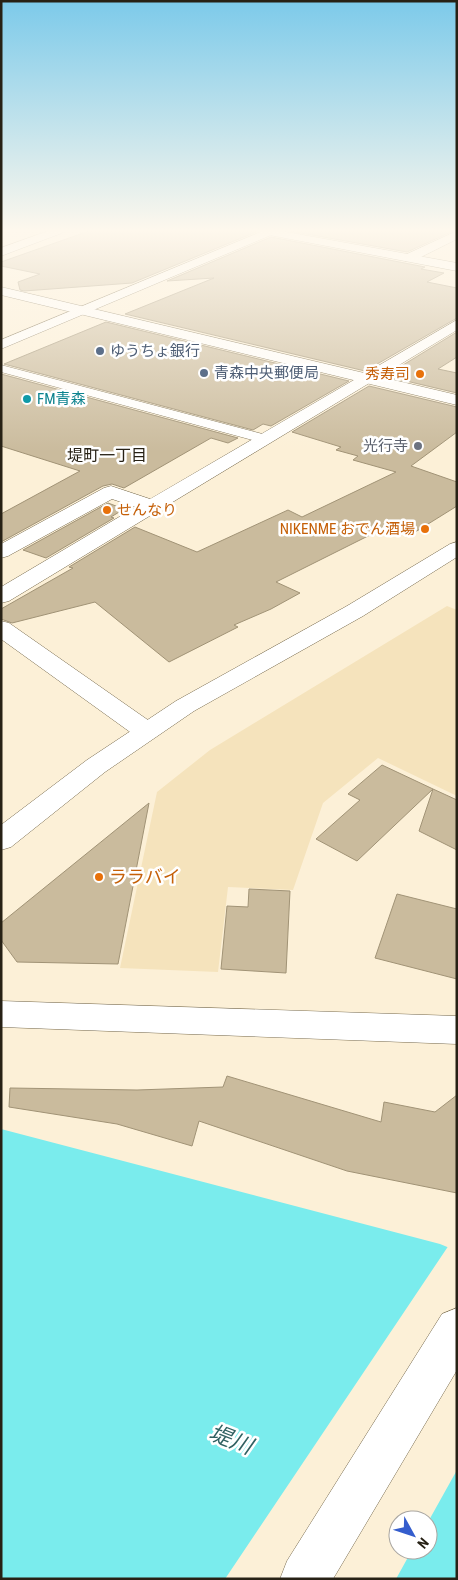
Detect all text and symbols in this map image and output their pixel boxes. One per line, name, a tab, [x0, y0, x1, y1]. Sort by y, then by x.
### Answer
place label: ゆうちょ銀行	[110, 342, 200, 360]
marker: ゆうちょ銀行	[94, 345, 106, 357]
place label: 青森中央郵便局	[214, 364, 319, 382]
place label: 秀寿司	[365, 365, 410, 383]
marker: 青森中央郵便局	[198, 367, 210, 379]
marker: 秀寿司	[414, 368, 426, 380]
place label: FM青森	[37, 390, 86, 408]
marker: FM青森	[21, 393, 33, 405]
place label: 光行寺	[363, 437, 408, 455]
marker: 光行寺	[412, 440, 424, 452]
district label: 堤町一丁目	[67, 446, 147, 465]
place label: せんなり	[117, 501, 177, 519]
marker: せんなり	[101, 504, 113, 516]
place label: NIKENME おでん酒場	[280, 520, 415, 538]
marker: NIKENME おでん酒場	[419, 523, 431, 535]
place label: ララバイ	[109, 866, 181, 887]
marker: ララバイ	[93, 871, 105, 883]
water label: 堤川	[206, 1420, 258, 1460]
north arrow	[388, 1510, 438, 1560]
text: N	[414, 1535, 432, 1552]

